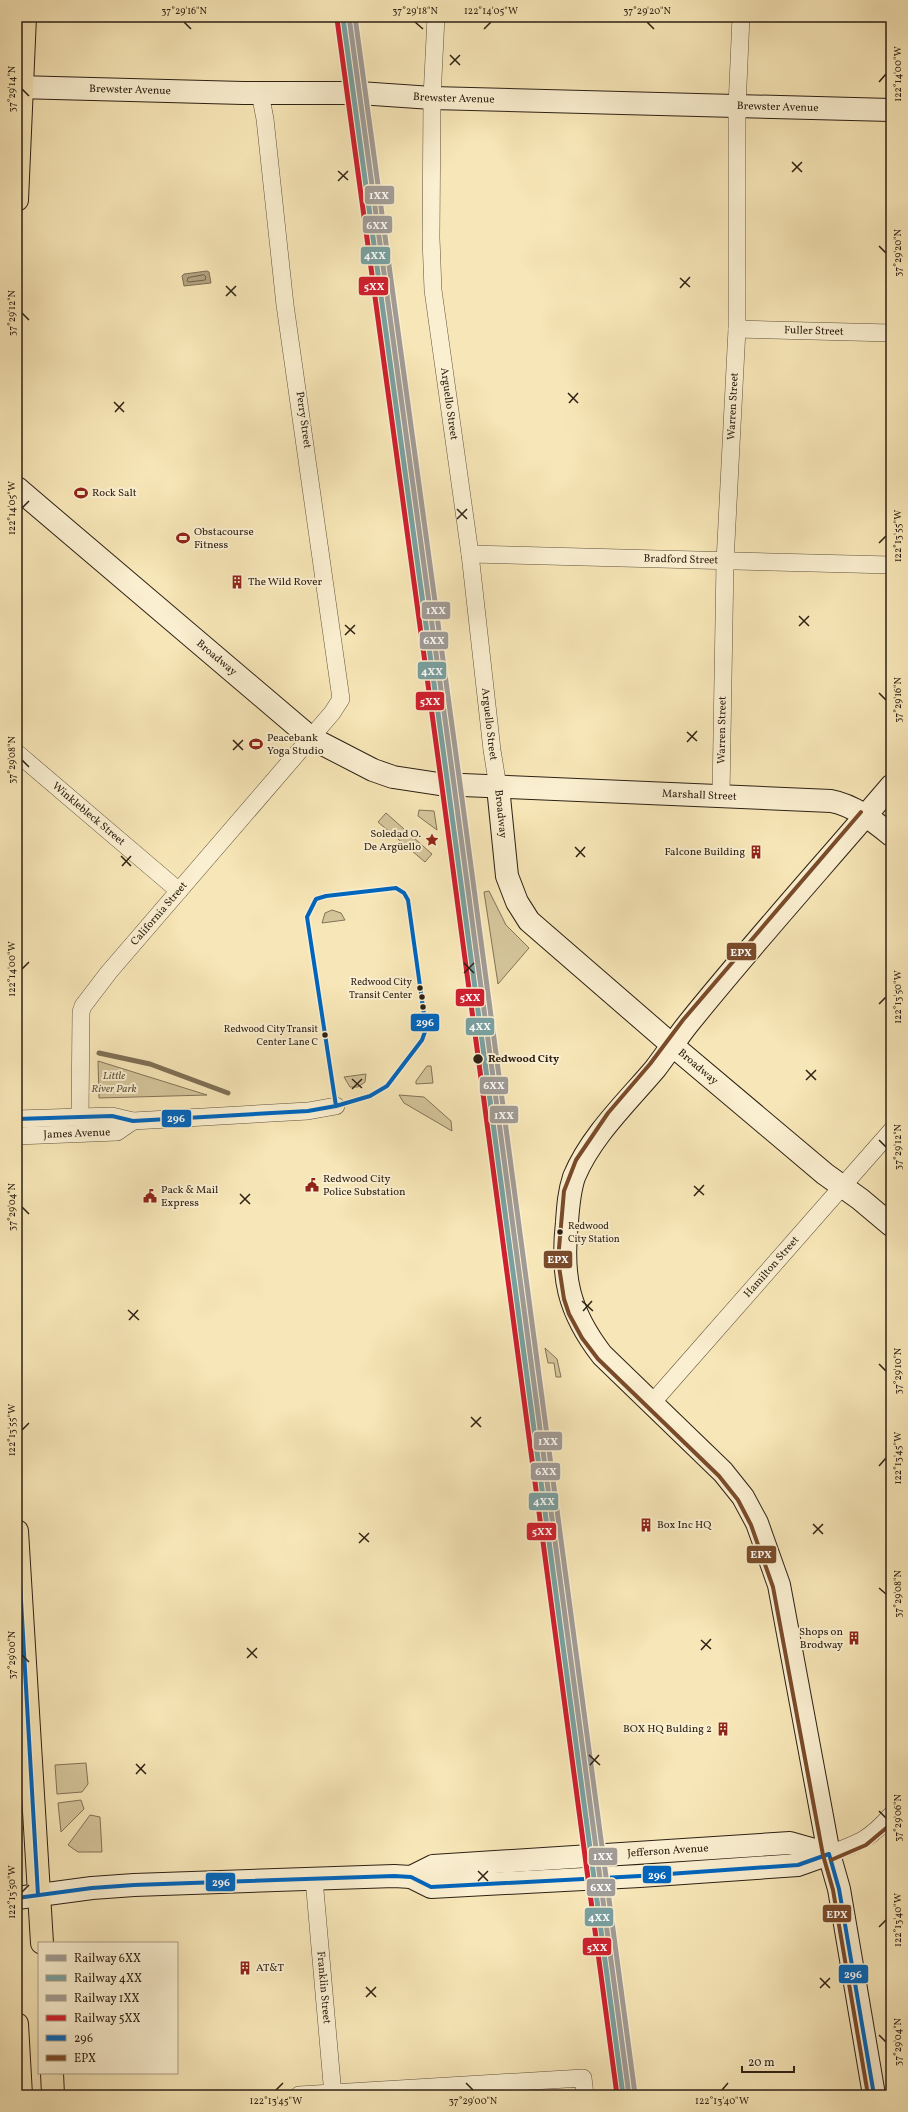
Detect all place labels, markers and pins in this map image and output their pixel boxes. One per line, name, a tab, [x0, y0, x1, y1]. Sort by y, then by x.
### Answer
sports icon: Rock Salt	[73, 485, 89, 501]
place label: Rock Salt	[92, 486, 137, 501]
place label: Obstacourse Fitness	[194, 525, 254, 553]
sports icon: Obstacourse Fitness	[175, 530, 191, 546]
building icon: The Wild Rover	[229, 574, 245, 590]
place label: The Wild Rover	[248, 575, 323, 590]
place label: Peacebank Yoga Studio	[267, 731, 324, 759]
sports icon: Peacebank Yoga Studio	[248, 736, 264, 752]
place label: Soledad O. De Argüello	[364, 827, 421, 855]
place icon: Soledad O. De Argüello	[424, 832, 440, 848]
building icon: Falcone Building	[748, 844, 764, 860]
place label: Falcone Building	[665, 845, 745, 860]
place label: Redwood City Transit Center	[349, 975, 413, 1002]
marker: Redwood City Transit Center	[415, 983, 425, 993]
unlabelled marker	[417, 992, 427, 1002]
unlabelled marker	[418, 1002, 428, 1012]
place label: Redwood City Transit Center Lane C	[224, 1022, 318, 1049]
marker: Redwood City Transit Center Lane C	[320, 1030, 330, 1040]
marker: Redwood City	[471, 1052, 485, 1066]
place label: Redwood City	[488, 1052, 560, 1067]
place label: Redwood City Police Substation	[323, 1172, 406, 1200]
public building icon: Redwood City Police Substation	[304, 1177, 320, 1193]
place label: Pack & Mail Express	[161, 1183, 218, 1211]
public building icon: Pack & Mail Express	[142, 1188, 158, 1204]
place label: Redwood City Station	[568, 1219, 620, 1246]
marker: Redwood City Station	[555, 1227, 565, 1237]
building icon: Box Inc HQ	[638, 1517, 654, 1533]
place label: Box Inc HQ	[657, 1518, 712, 1533]
place label: Shops on Brodway	[799, 1625, 843, 1653]
building icon: Shops on Brodway	[846, 1630, 862, 1646]
building icon: BOX HQ Bulding 2	[715, 1721, 731, 1737]
place label: BOX HQ Bulding 2	[623, 1722, 712, 1737]
building icon: AT&T	[237, 1960, 253, 1976]
place label: AT&T	[256, 1961, 285, 1976]

